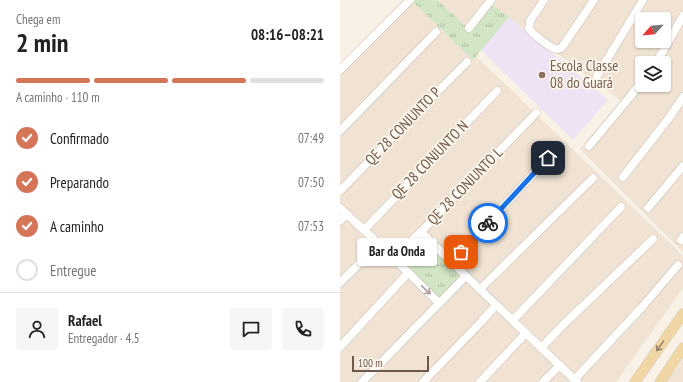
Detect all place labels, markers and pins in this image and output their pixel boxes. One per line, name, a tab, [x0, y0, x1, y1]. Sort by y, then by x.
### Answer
place label: Escola Classe 08 do Guará	[550, 56, 618, 92]
marker: Escola Classe 08 do Guará	[537, 70, 547, 80]
pin	[531, 141, 565, 175]
pin	[444, 235, 478, 269]
callout: Bar da Onda	[357, 238, 437, 266]

